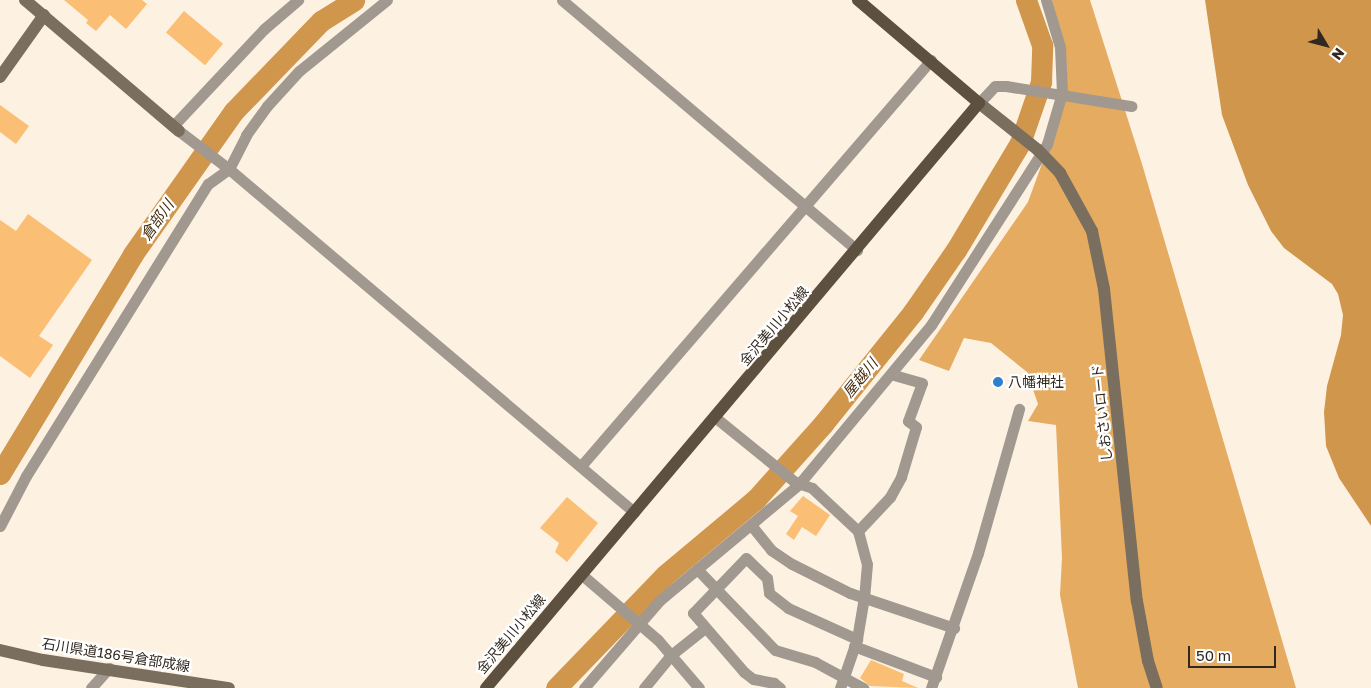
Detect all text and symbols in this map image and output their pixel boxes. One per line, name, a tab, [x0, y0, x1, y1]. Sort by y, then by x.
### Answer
north arrow	[1301, 20, 1351, 70]
text: N	[1328, 45, 1348, 64]
water label: 倉部川	[137, 196, 177, 244]
street label: 金沢美川小松線	[736, 283, 812, 369]
water label: 屋越川	[839, 355, 881, 401]
street label: しおさいロード	[1089, 363, 1115, 463]
place label: 八幡神社	[1008, 374, 1064, 390]
marker: 八幡神社	[992, 376, 1004, 388]
street label: 金沢美川小松線	[473, 591, 549, 677]
street label: 石川県道186号倉部成線	[41, 635, 191, 675]
scale bar	[1191, 636, 1278, 668]
text: 50 m	[1196, 646, 1231, 664]

